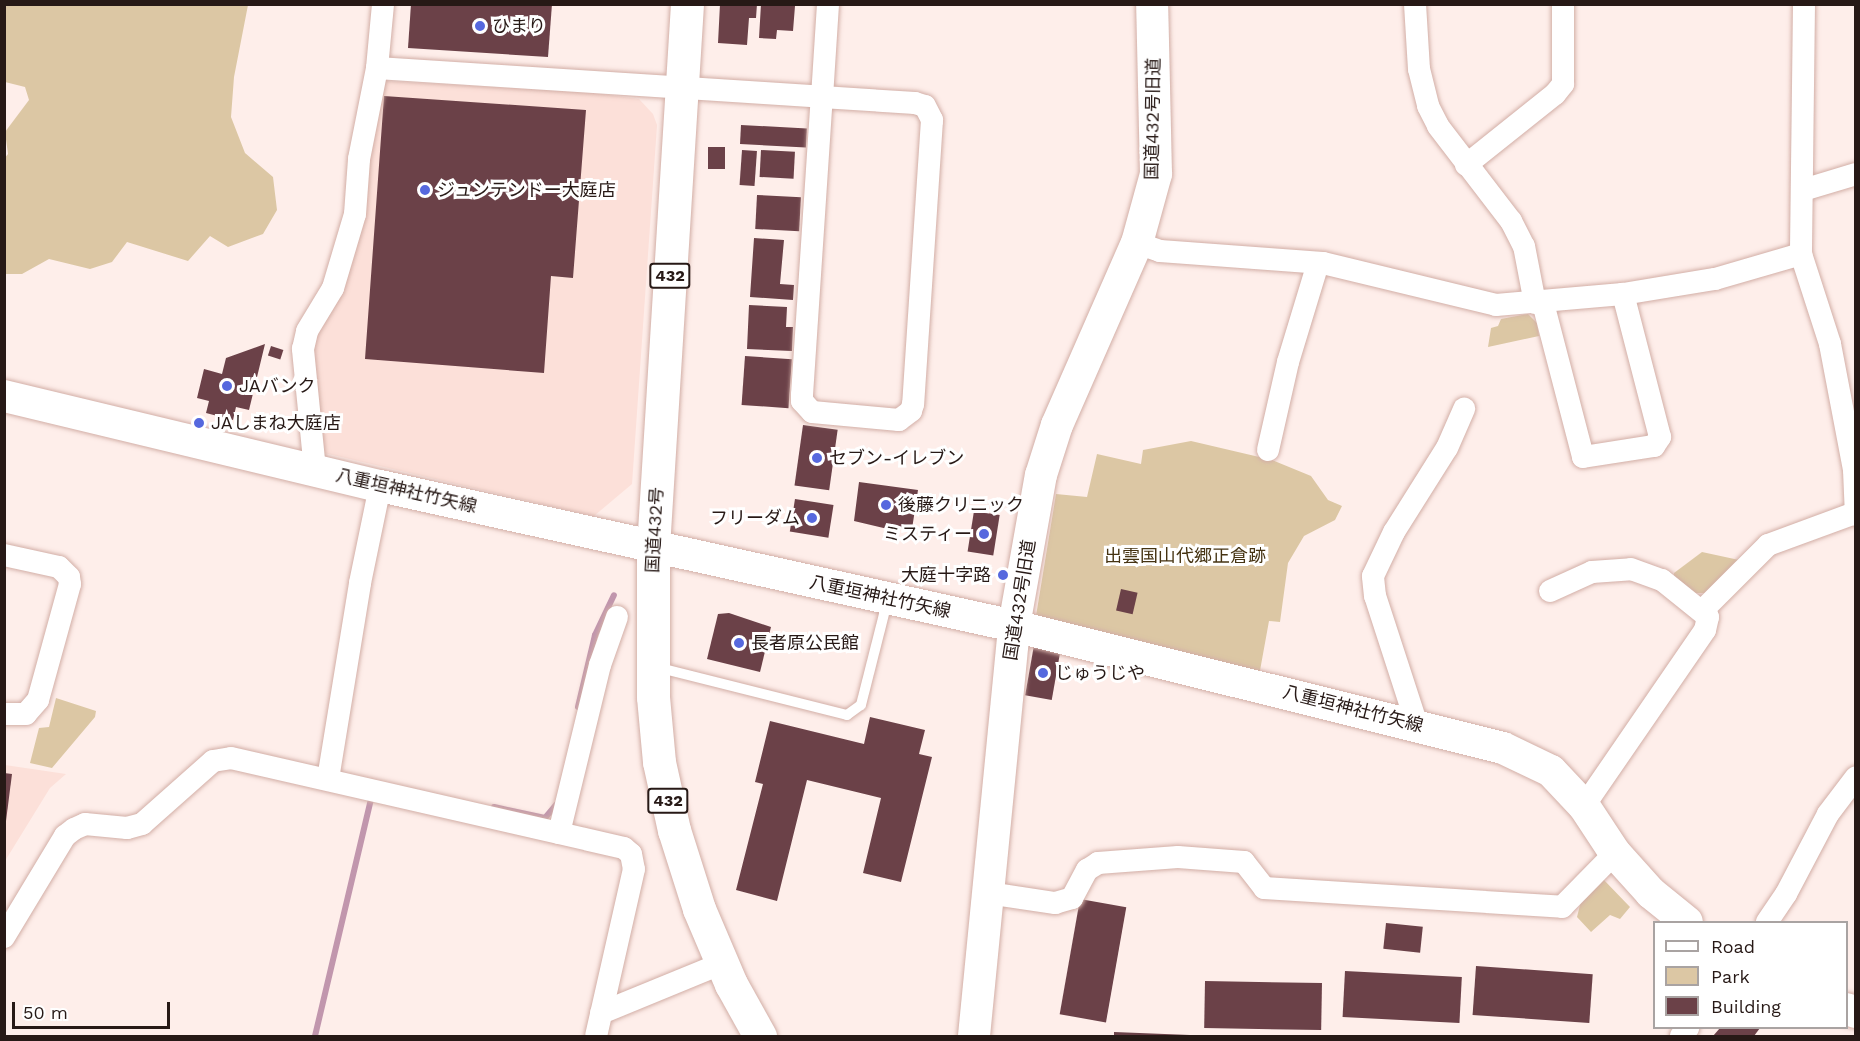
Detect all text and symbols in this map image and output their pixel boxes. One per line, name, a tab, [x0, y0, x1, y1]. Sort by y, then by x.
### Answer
place label: ひまり	[492, 15, 546, 37]
marker: ひまり	[473, 19, 487, 33]
street label: 国道432号旧道	[1141, 58, 1165, 180]
place label: ジュンテンドー大庭店	[437, 179, 617, 201]
marker: ジュンテンドー大庭店	[418, 183, 432, 197]
road number: 432	[649, 263, 691, 289]
place label: JAバンク	[239, 375, 315, 397]
marker: JAバンク	[220, 379, 234, 393]
place label: JAしまね大庭店	[211, 412, 341, 434]
marker: JAしまね大庭店	[192, 416, 206, 430]
place label: セブン-イレブン	[829, 447, 964, 469]
marker: セブン-イレブン	[810, 451, 824, 465]
street label: 八重垣神社竹矢線	[333, 464, 479, 518]
street label: 国道432号	[642, 487, 668, 573]
place label: 後藤クリニック	[898, 494, 1024, 516]
marker: 後藤クリニック	[879, 498, 893, 512]
place label: フリーダム	[710, 507, 800, 529]
marker: フリーダム	[805, 511, 819, 525]
place label: ミスティー	[882, 523, 972, 545]
marker: ミスティー	[977, 527, 991, 541]
street label: 国道432号旧道	[1000, 538, 1040, 662]
park label: 出雲国山代郷正倉跡	[1104, 545, 1266, 567]
place label: 大庭十字路	[901, 564, 991, 586]
marker: 大庭十字路	[996, 568, 1010, 582]
street label: 八重垣神社竹矢線	[807, 571, 953, 623]
place label: 長者原公民館	[751, 632, 859, 654]
marker: 長者原公民館	[732, 636, 746, 650]
place label: じゅうじや	[1055, 662, 1145, 684]
marker: じゅうじや	[1036, 666, 1050, 680]
street label: 八重垣神社竹矢線	[1281, 681, 1425, 737]
road number: 432	[647, 788, 689, 814]
legend	[1653, 921, 1848, 1029]
text: Road	[1711, 936, 1755, 957]
text: Park	[1711, 966, 1750, 987]
scale bar	[15, 990, 172, 1028]
text: Building	[1711, 996, 1781, 1017]
text: 50 m	[23, 1002, 68, 1023]

